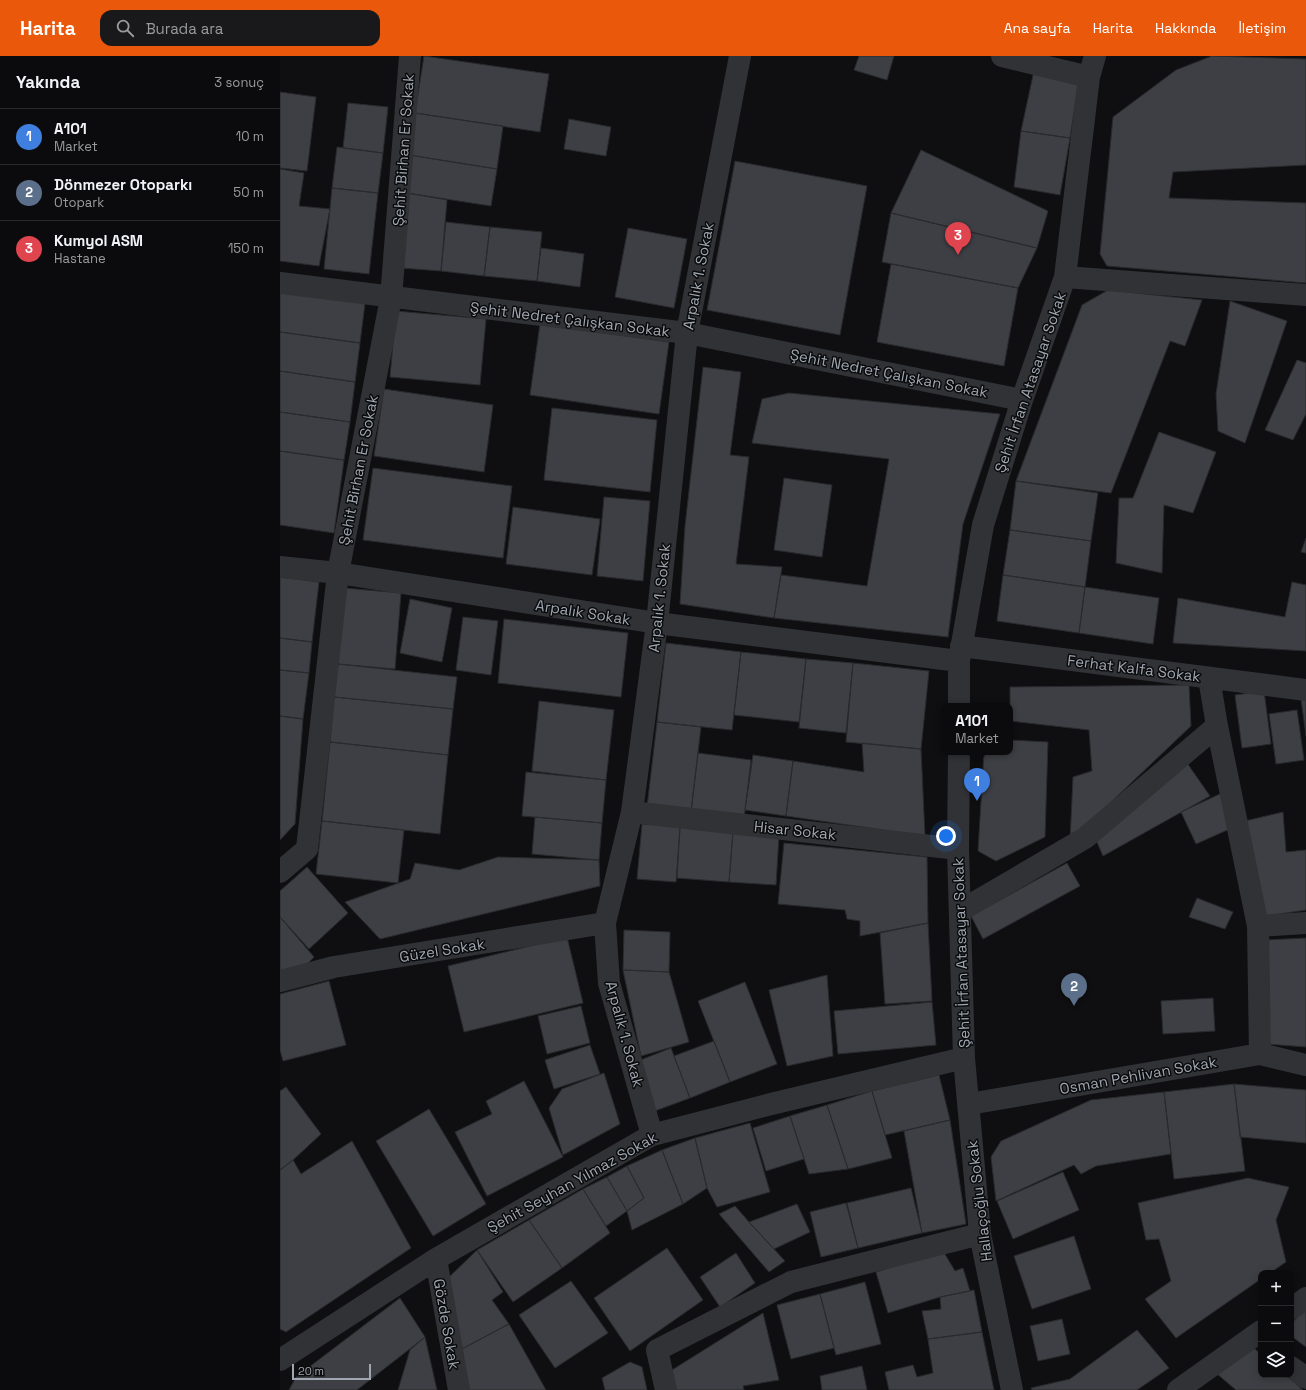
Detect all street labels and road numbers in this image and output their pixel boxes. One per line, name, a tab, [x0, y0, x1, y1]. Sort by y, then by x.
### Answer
street label: Şehit Birhan Er Sokak	[388, 73, 418, 227]
street label: Arpalık 1. Sokak	[678, 221, 718, 331]
street label: Şehit İrfan Atasayar Sokak	[990, 289, 1070, 475]
street label: Şehit Nedret Çalışkan Sokak	[469, 297, 671, 341]
street label: Şehit Nedret Çalışkan Sokak	[789, 344, 989, 402]
street label: Şehit Birhan Er Sokak	[334, 393, 382, 547]
street label: Arpalık 1. Sokak	[644, 543, 674, 653]
street label: Arpalık Sokak	[534, 595, 632, 629]
street label: Ferhat Kalfa Sokak	[1066, 650, 1202, 686]
street label: Hisar Sokak	[753, 816, 837, 844]
street label: Şehit İrfan Atasayar Sokak	[948, 858, 974, 1048]
street label: Güzel Sokak	[398, 934, 486, 966]
street label: Arpalık 1. Sokak	[602, 979, 648, 1089]
street label: Osman Pehlivan Sokak	[1058, 1052, 1218, 1098]
street label: Şehit Seyhan Yılmaz Sokak	[484, 1127, 660, 1237]
street label: Hallaçoğlu Sokak	[962, 1139, 996, 1263]
street label: Gözde Sokak	[430, 1277, 464, 1371]

